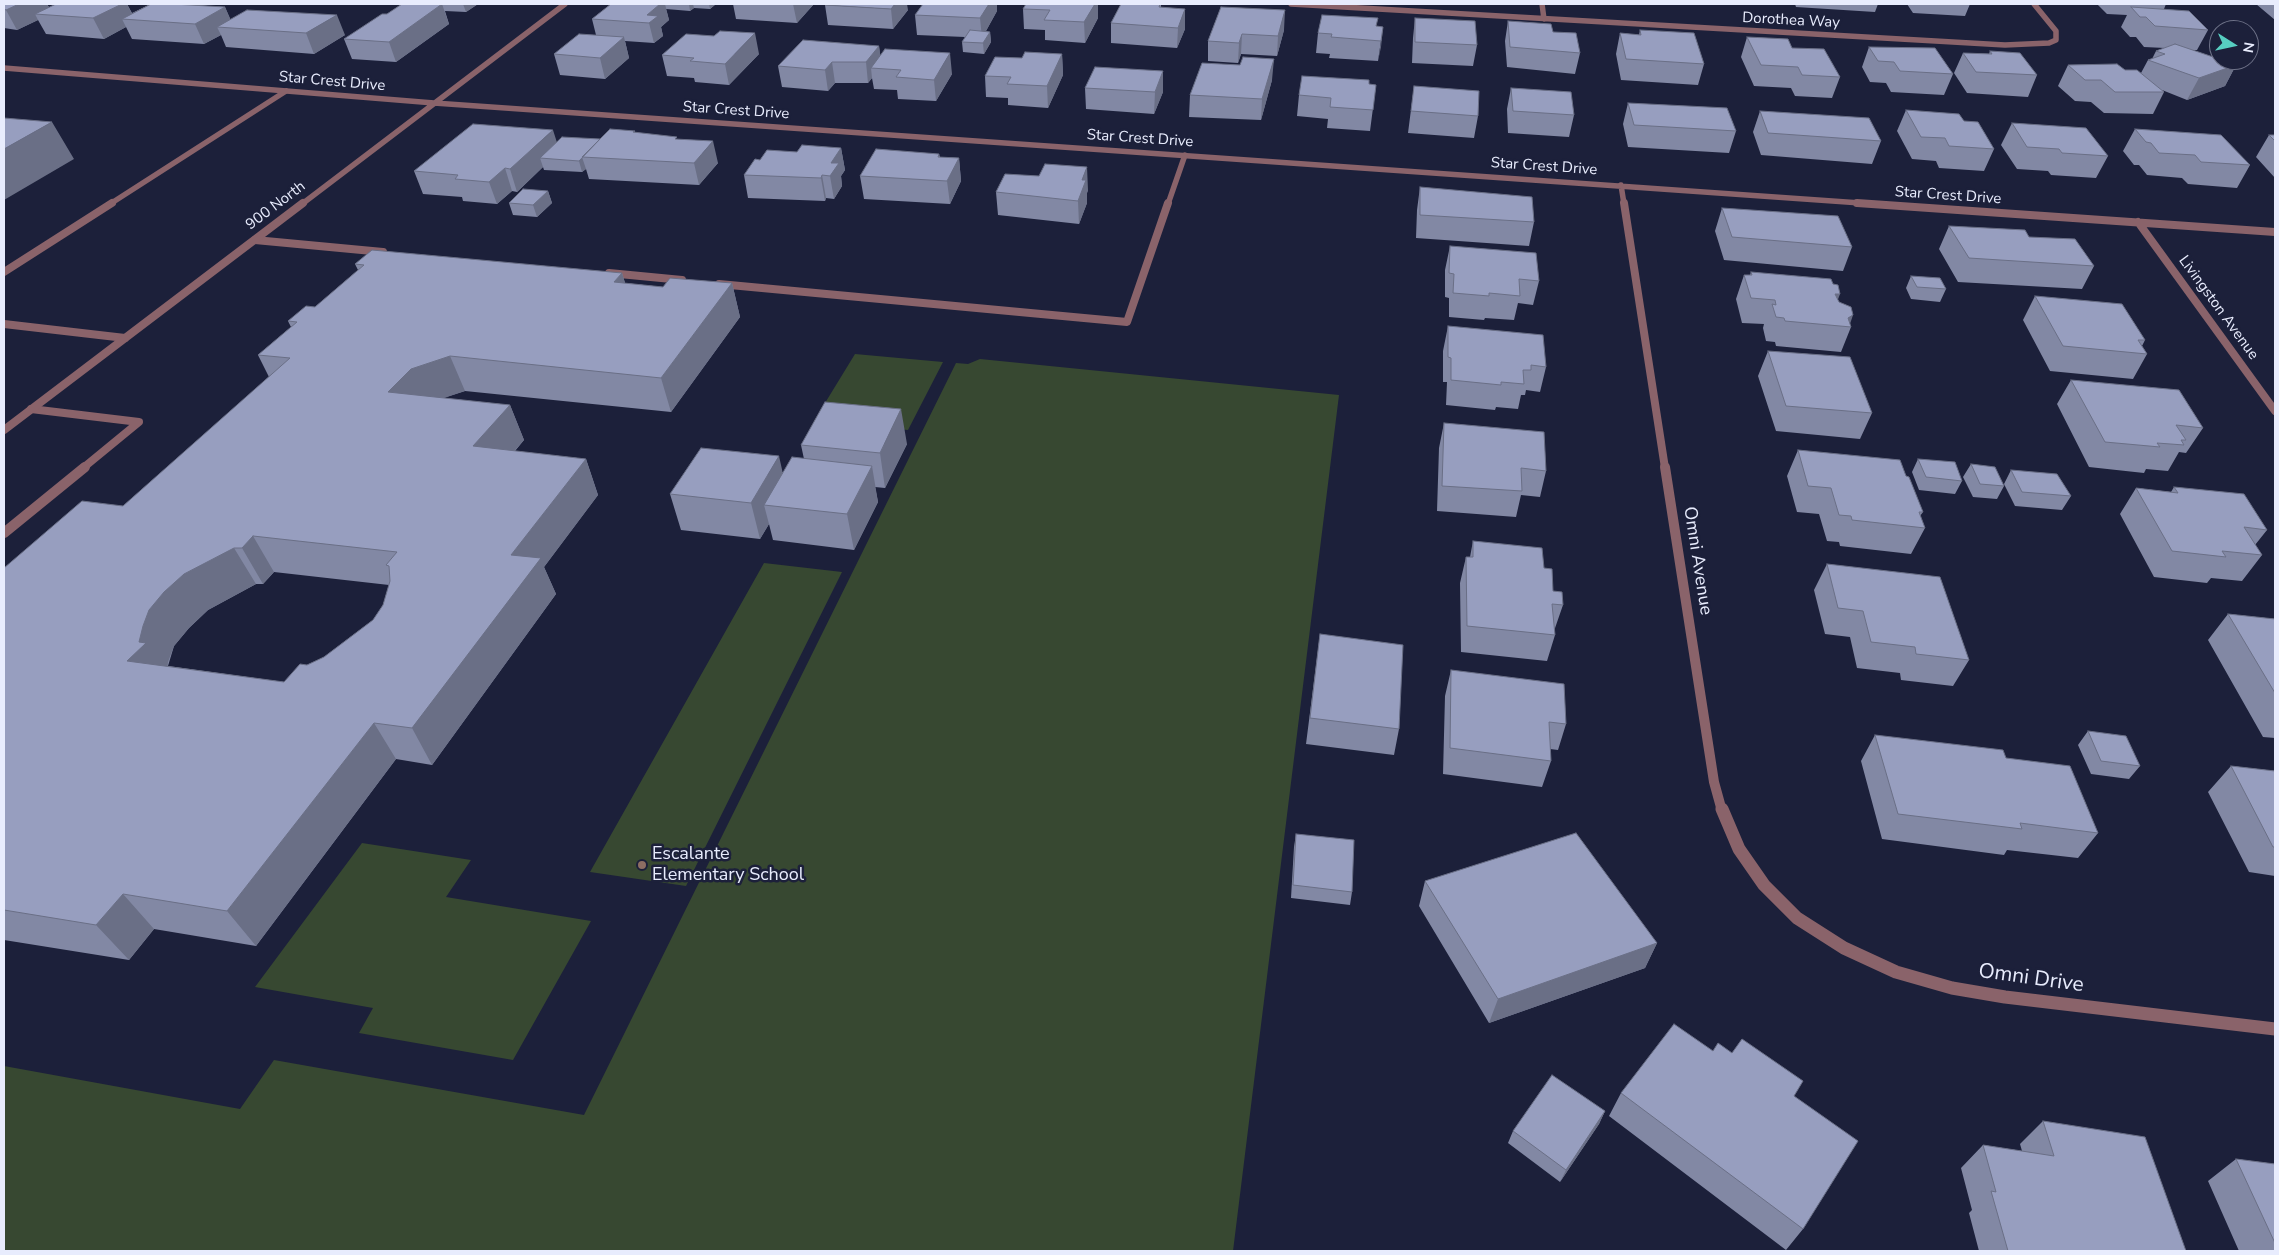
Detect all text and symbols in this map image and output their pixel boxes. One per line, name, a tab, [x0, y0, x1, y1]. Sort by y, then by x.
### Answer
street label: Dorothea Way	[1742, 9, 1840, 33]
north arrow	[2209, 20, 2259, 70]
text: N	[2238, 41, 2259, 54]
street label: Star Crest Drive	[278, 68, 386, 96]
street label: Star Crest Drive	[682, 98, 790, 124]
street label: Star Crest Drive	[1086, 126, 1194, 152]
street label: Star Crest Drive	[1490, 154, 1598, 180]
street label: 900 North	[243, 178, 309, 234]
street label: Star Crest Drive	[1894, 183, 2002, 209]
street label: Livingston Avenue	[2174, 252, 2262, 364]
street label: Omni Avenue	[1678, 505, 1716, 617]
place label: Escalante Elementary School	[652, 844, 804, 886]
marker: Escalante Elementary School	[636, 859, 648, 871]
street label: Omni Drive	[1977, 959, 2085, 999]

